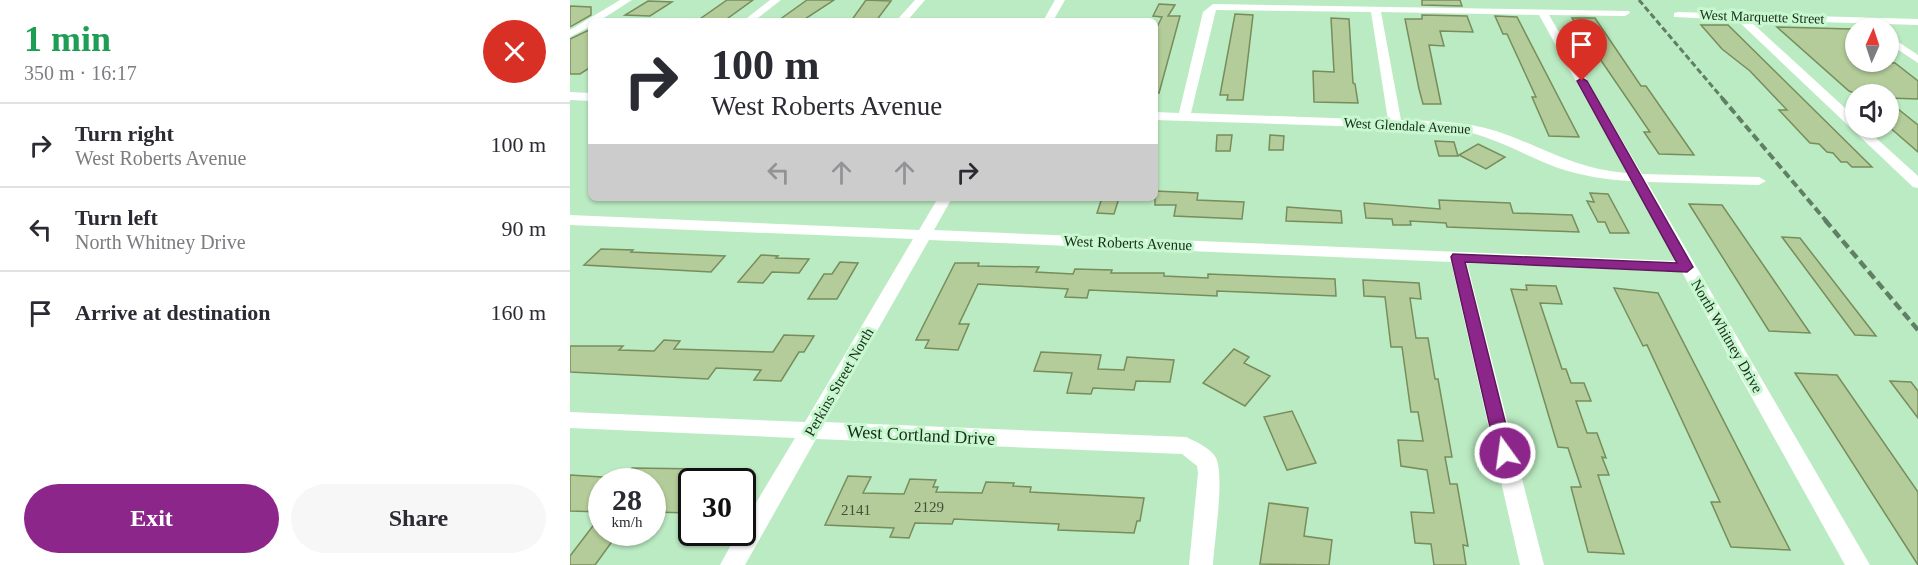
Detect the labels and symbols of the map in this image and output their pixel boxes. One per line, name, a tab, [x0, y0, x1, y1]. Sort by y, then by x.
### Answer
street label: West Marquette Street	[1699, 7, 1825, 27]
north arrow	[1845, 18, 1899, 72]
pin	[1556, 19, 1607, 81]
street label: West Glendale Avenue	[1343, 115, 1471, 137]
street label: West Roberts Avenue	[1064, 233, 1193, 253]
street label: North Whitney Drive	[1688, 277, 1766, 396]
street label: Perkins Street North	[801, 325, 877, 439]
street label: West Cortland Drive	[846, 421, 996, 449]
position arrow	[1473, 421, 1537, 485]
speed limit sign: 30	[678, 468, 756, 546]
house number: 2129	[914, 499, 944, 515]
house number: 2141	[841, 502, 871, 518]

